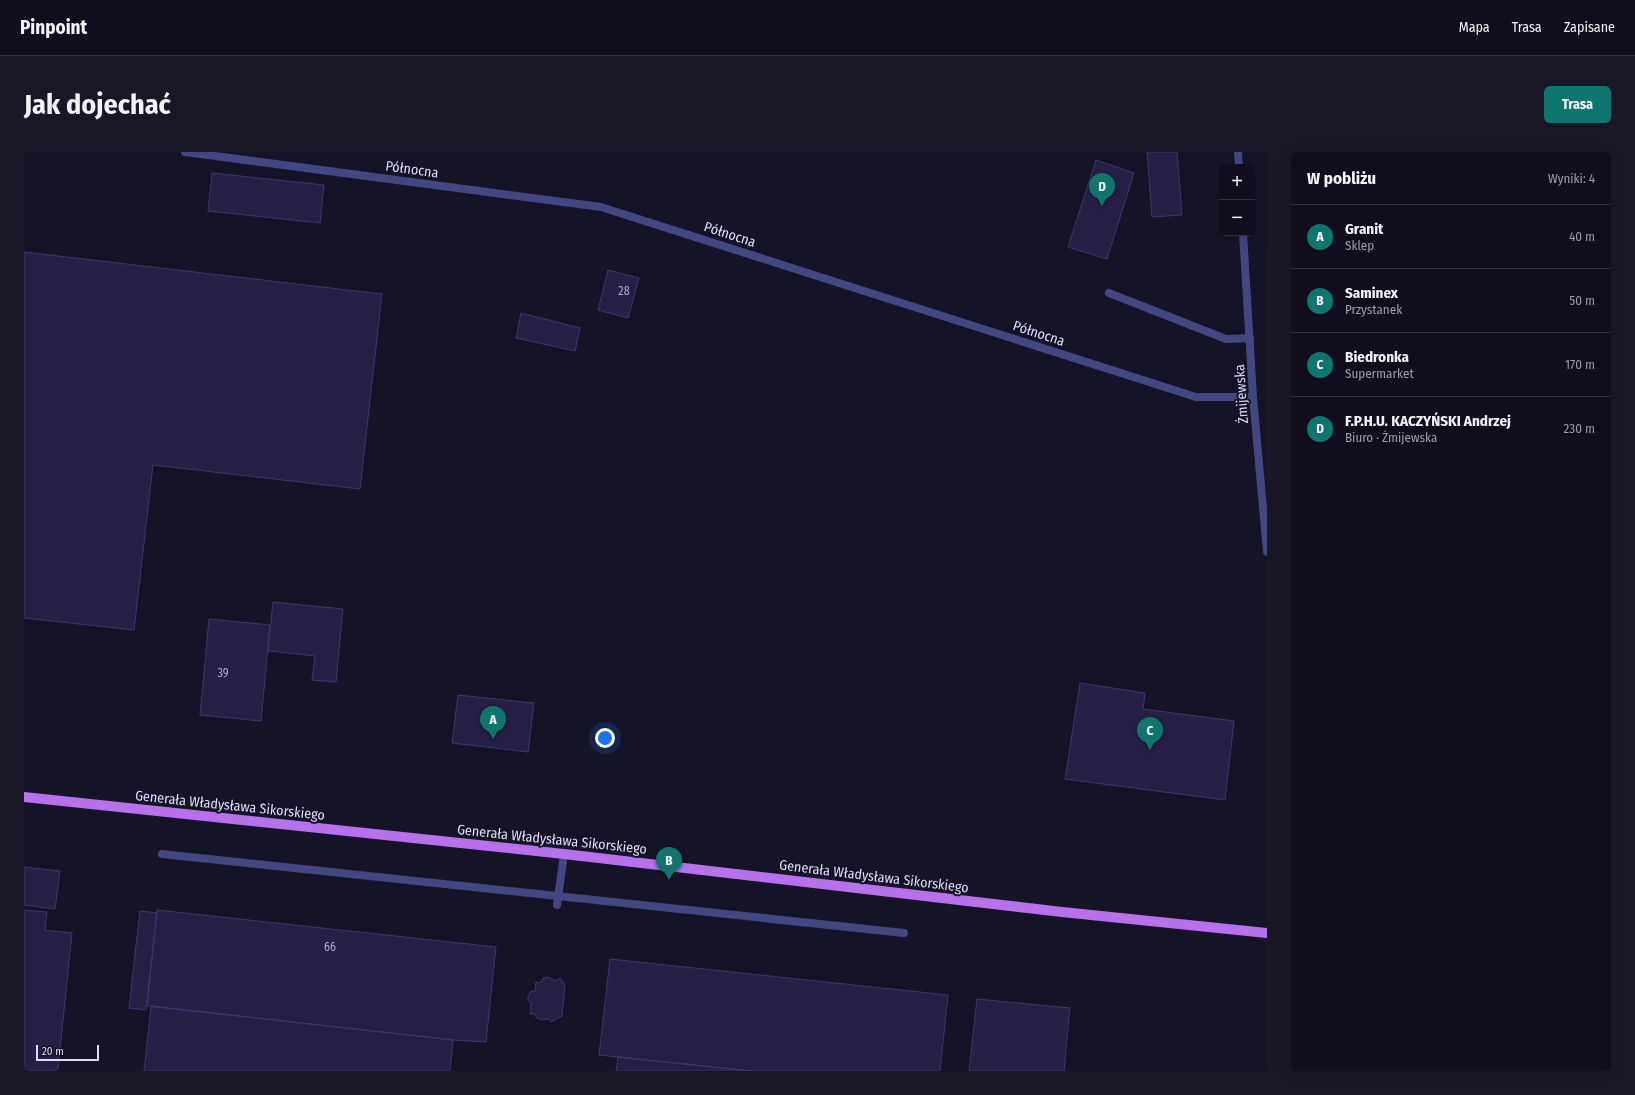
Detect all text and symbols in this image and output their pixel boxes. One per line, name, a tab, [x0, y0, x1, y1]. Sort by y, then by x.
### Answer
text: Pinpoint	[20, 16, 87, 39]
text: Mapa	[1459, 19, 1490, 36]
text: Trasa	[1512, 19, 1542, 36]
text: Zapisane	[1564, 19, 1615, 36]
button: Trasa	[1544, 86, 1611, 123]
text: Jak dojechać	[24, 88, 171, 121]
street label: Północna	[384, 157, 440, 182]
map controls	[1219, 164, 1255, 236]
button: +	[1219, 164, 1255, 200]
text: W pobliżu	[1307, 168, 1376, 189]
text: Wyniki: 4	[1548, 171, 1595, 186]
pin: D	[1089, 173, 1115, 206]
button: −	[1219, 200, 1255, 236]
street label: Północna	[702, 218, 758, 251]
text: Granit	[1345, 220, 1383, 238]
text: A	[1316, 229, 1324, 244]
text: 40 m	[1569, 229, 1595, 244]
text: Sklep	[1345, 238, 1374, 253]
house number: 28	[618, 284, 630, 298]
text: Saminex	[1345, 284, 1398, 302]
text: B	[1316, 293, 1324, 308]
text: 50 m	[1569, 293, 1595, 308]
text: Przystanek	[1345, 302, 1402, 317]
street label: Północna	[1011, 317, 1067, 350]
text: Biedronka	[1345, 348, 1409, 366]
text: C	[1317, 357, 1323, 372]
text: 170 m	[1565, 357, 1595, 372]
street label: Żmijewska	[1231, 364, 1252, 424]
text: Supermarket	[1345, 366, 1414, 381]
text: F.P.H.U. KACZYŃSKI Andrzej	[1345, 412, 1511, 430]
text: D	[1316, 421, 1324, 436]
text: 230 m	[1564, 421, 1595, 436]
text: Biuro · Żmijewska	[1345, 430, 1437, 445]
house number: 39	[217, 666, 229, 680]
pin: A	[480, 706, 506, 739]
pin: C	[1137, 717, 1163, 750]
your location	[595, 728, 615, 748]
street label: Generała Władysława Sikorskiego	[134, 787, 326, 824]
street label: Generała Władysława Sikorskiego	[456, 821, 648, 858]
pin: B	[656, 847, 682, 880]
street label: Generała Władysława Sikorskiego	[778, 856, 970, 897]
house number: 66	[324, 940, 336, 954]
scale bar	[36, 1043, 99, 1062]
text: 20 m	[42, 1045, 64, 1058]

